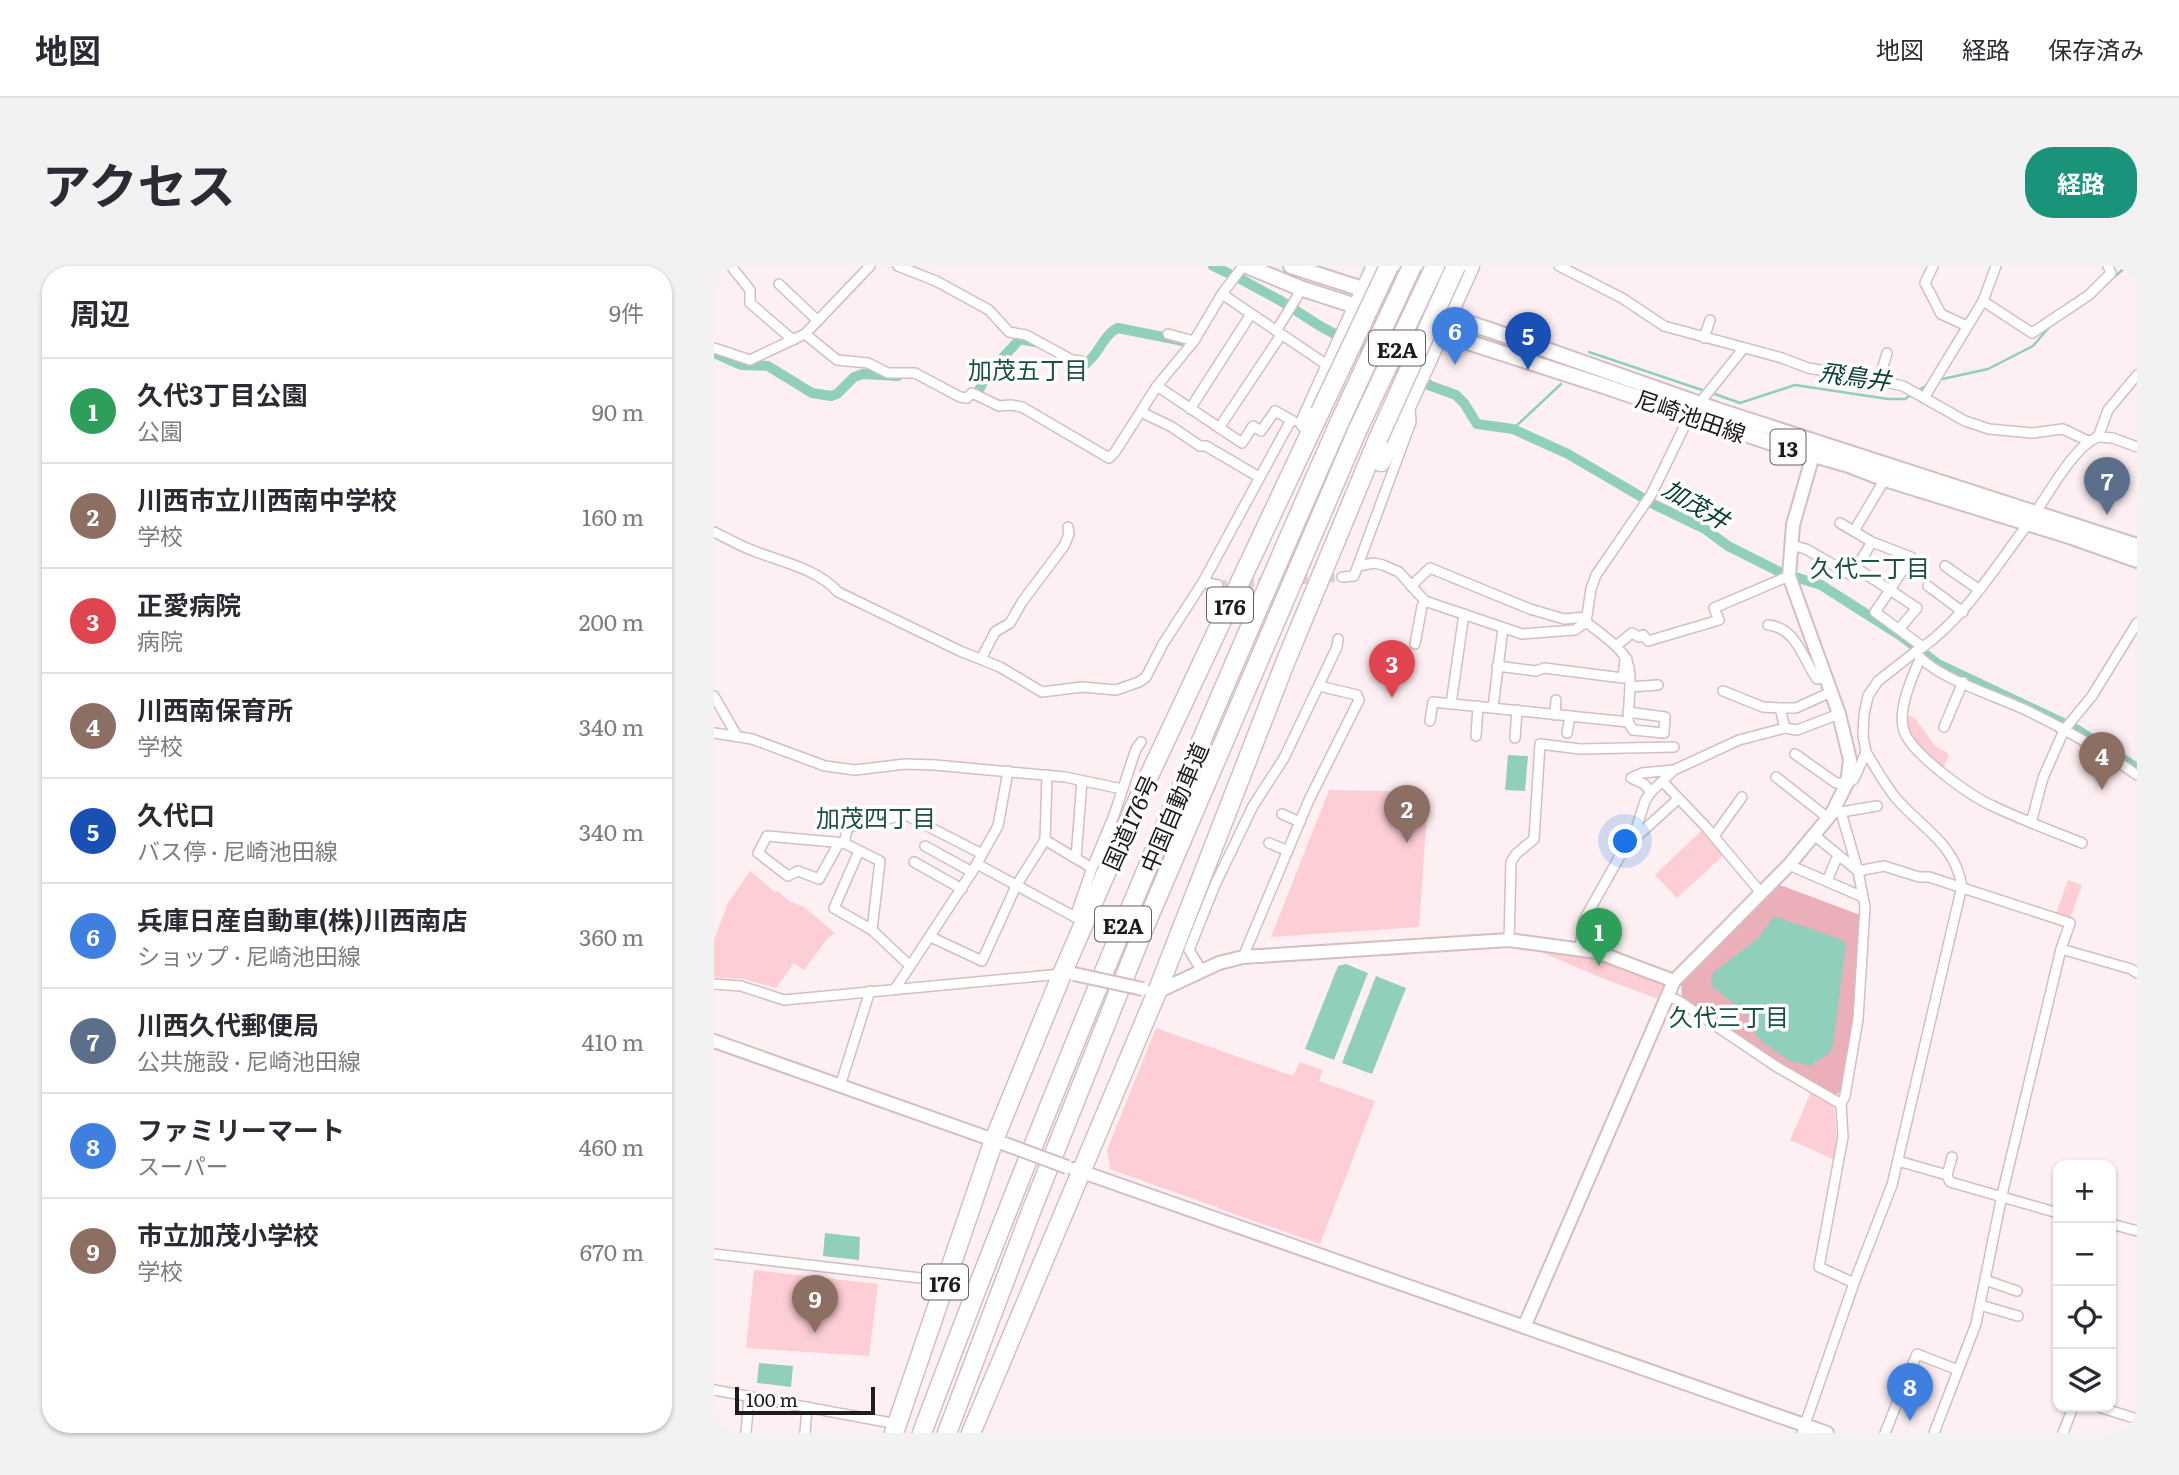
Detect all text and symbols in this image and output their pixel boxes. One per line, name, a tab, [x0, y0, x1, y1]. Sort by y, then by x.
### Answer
text: 地図	[35, 24, 101, 73]
text: 地図	[1876, 31, 1924, 66]
text: 経路	[1962, 31, 2010, 66]
text: 保存済み	[2048, 31, 2144, 66]
text: アクセス	[42, 146, 236, 219]
button: 経路	[2025, 147, 2137, 218]
text: 周辺	[70, 290, 130, 334]
text: 9件	[609, 295, 644, 329]
pin: 6	[1432, 307, 1478, 365]
pin: 5	[1505, 312, 1551, 370]
road number: E2A	[1369, 330, 1425, 366]
district label: 加茂五丁目	[968, 351, 1088, 386]
water label: 飛鳥井	[1817, 353, 1895, 398]
text: 久代3丁目公園	[137, 374, 308, 413]
street label: 尼崎池田線	[1631, 380, 1751, 450]
text: 1	[88, 394, 98, 428]
text: 90 m	[592, 394, 644, 428]
text: 公園	[137, 413, 183, 447]
road number: 13	[1770, 430, 1806, 464]
pin: 7	[2084, 457, 2130, 515]
water label: 加茂井	[1657, 469, 1739, 538]
text: 川西市立川西南中学校	[137, 479, 397, 518]
text: 2	[87, 499, 99, 533]
text: 160 m	[582, 499, 644, 533]
text: 学校	[137, 518, 183, 552]
district label: 久代二丁目	[1810, 549, 1930, 584]
text: 正愛病院	[137, 584, 241, 623]
road number: 176	[1207, 588, 1253, 622]
text: 3	[87, 604, 99, 638]
text: 200 m	[579, 604, 644, 638]
text: 病院	[137, 623, 183, 657]
pin: 3	[1369, 640, 1415, 698]
text: 川西南保育所	[137, 689, 293, 728]
text: 4	[86, 709, 100, 743]
text: 340 m	[579, 709, 644, 743]
text: 学校	[137, 728, 183, 762]
pin: 4	[2079, 732, 2125, 790]
street label: 中国自動車道	[1130, 737, 1216, 877]
street label: 国道176号	[1093, 769, 1165, 875]
pin: 2	[1384, 785, 1430, 843]
text: 久代口	[137, 794, 215, 833]
district label: 加茂四丁目	[816, 799, 936, 834]
text: 5	[87, 814, 99, 848]
text: 340 m	[579, 814, 644, 848]
your location	[1608, 824, 1642, 858]
text: バス停 · 尼崎池田線	[137, 833, 338, 867]
text: 兵庫日産自動車(株)川西南店	[137, 899, 468, 938]
road number: E2A	[1095, 906, 1151, 942]
pin: 1	[1576, 908, 1622, 966]
text: 6	[86, 919, 100, 953]
text: 360 m	[579, 919, 644, 953]
text: ショップ · 尼崎池田線	[137, 938, 361, 972]
district label: 久代三丁目	[1669, 998, 1789, 1033]
text: 川西久代郵便局	[137, 1004, 319, 1043]
text: 7	[87, 1024, 99, 1058]
text: 410 m	[582, 1024, 644, 1058]
text: 公共施設 · 尼崎池田線	[137, 1043, 361, 1077]
text: ファミリーマート	[137, 1109, 345, 1148]
text: 8	[86, 1129, 100, 1163]
text: 460 m	[579, 1129, 644, 1163]
text: スーパー	[137, 1148, 229, 1182]
map controls	[2053, 1160, 2116, 1412]
button: +	[2053, 1160, 2116, 1223]
text: 市立加茂小学校	[137, 1214, 319, 1253]
button: −	[2053, 1223, 2116, 1286]
text: 9	[86, 1234, 100, 1268]
text: 670 m	[580, 1234, 644, 1268]
text: 学校	[137, 1253, 183, 1287]
road number: 176	[922, 1264, 968, 1300]
pin: 9	[792, 1275, 838, 1333]
button: locate	[2053, 1286, 2116, 1349]
button: layers	[2053, 1349, 2116, 1412]
pin: 8	[1887, 1363, 1933, 1421]
scale bar	[735, 1384, 875, 1416]
text: 100 m	[746, 1385, 798, 1413]

